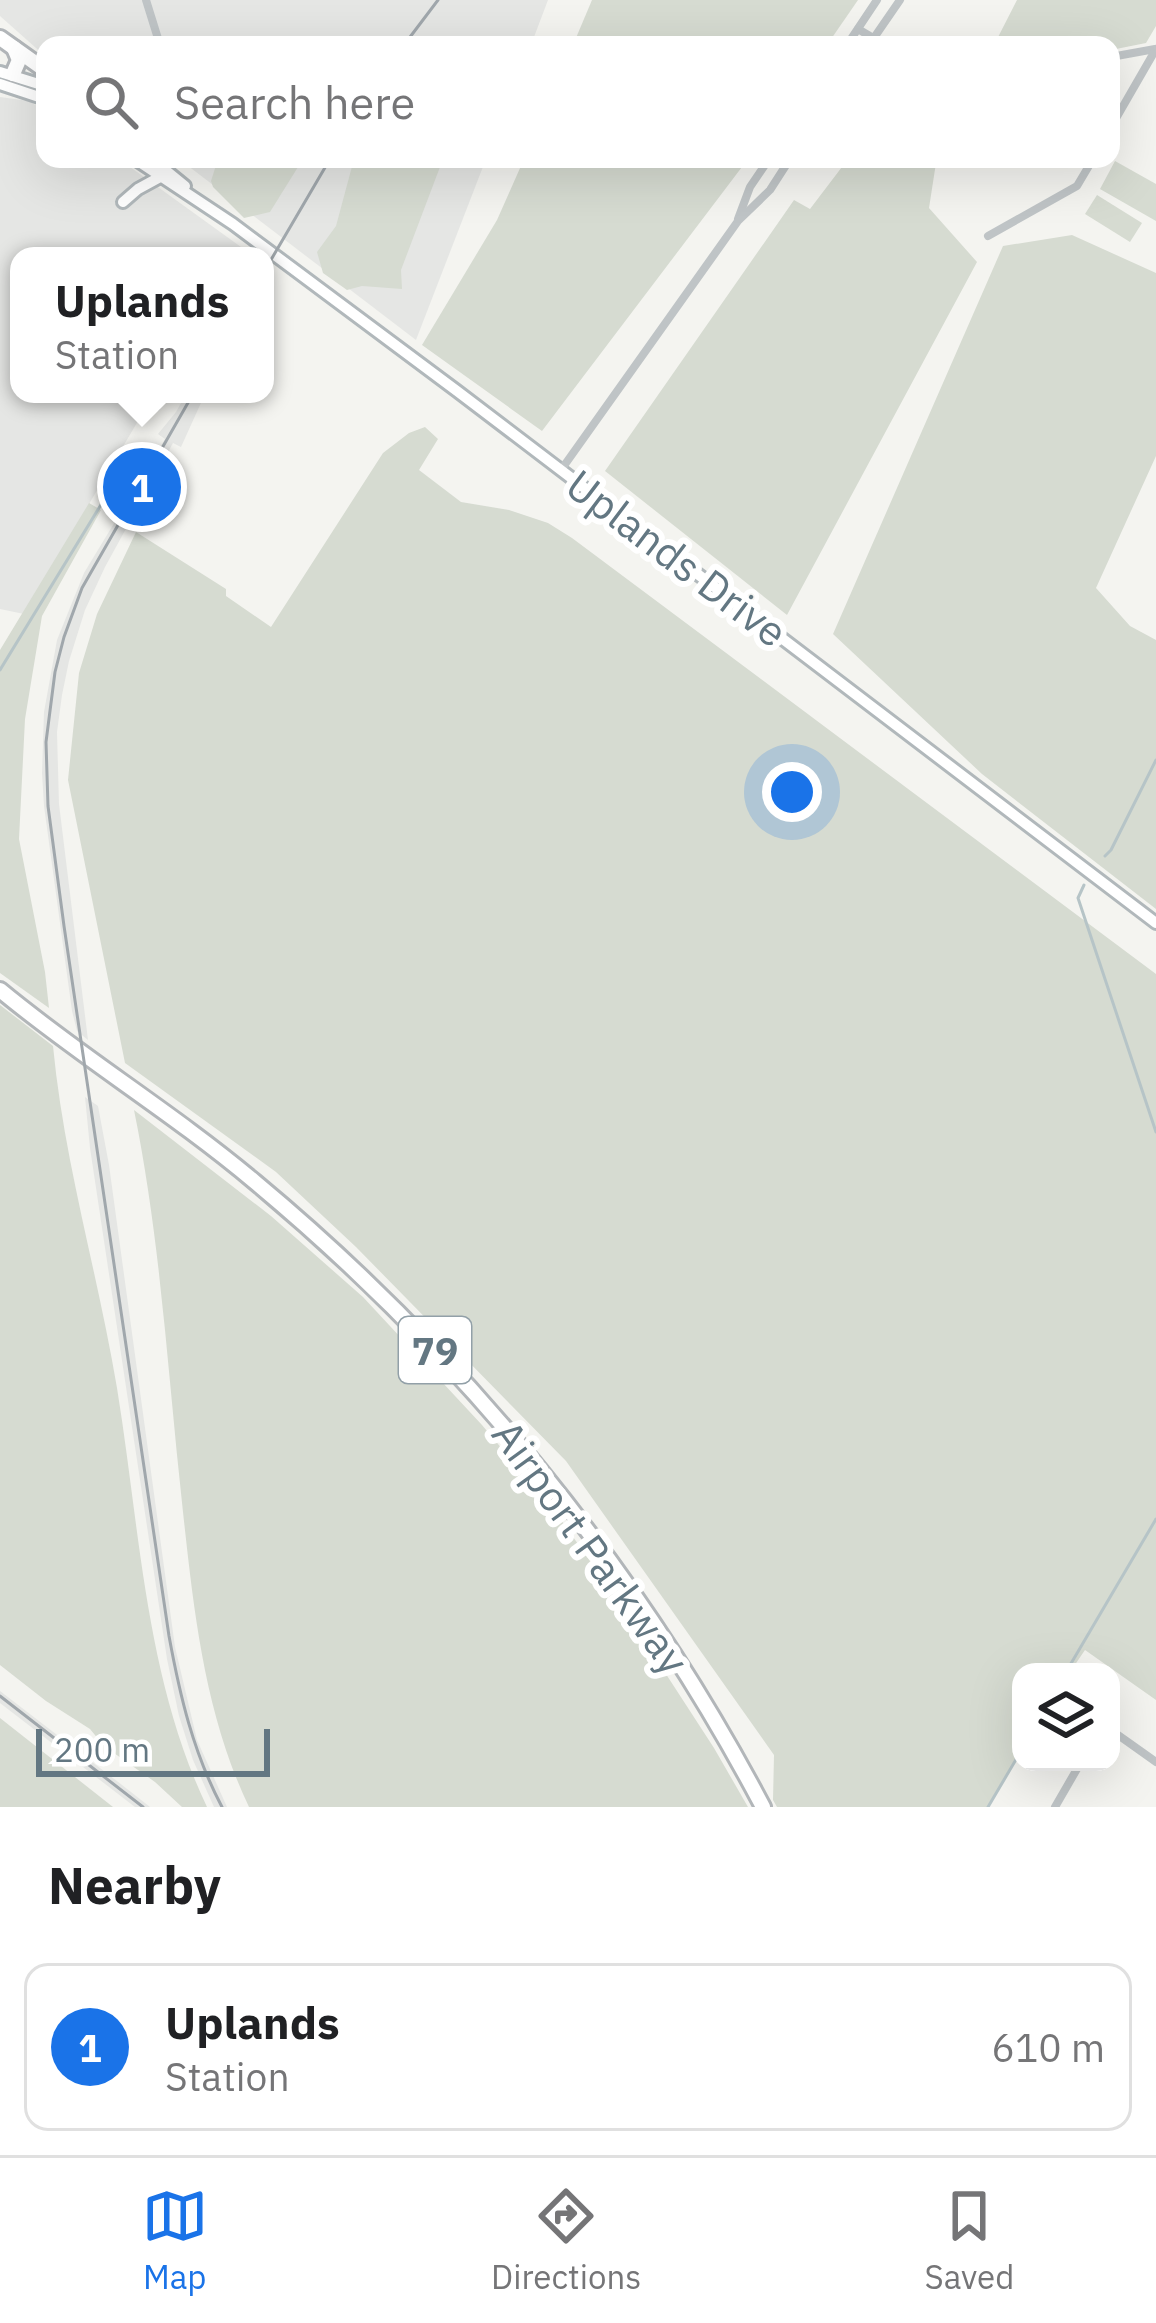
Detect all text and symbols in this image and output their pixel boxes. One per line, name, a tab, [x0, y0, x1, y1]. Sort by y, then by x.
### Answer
search box	[36, 36, 1120, 168]
icon: search	[78, 69, 144, 135]
text: Search here	[174, 73, 415, 131]
popup	[10, 247, 274, 403]
text: Uplands	[55, 271, 229, 329]
text: Station	[55, 329, 179, 380]
pin: 1	[103, 442, 181, 532]
street label: Uplands Drive	[556, 457, 798, 659]
your location	[762, 762, 822, 822]
road number: 79	[399, 1317, 471, 1383]
street label: Airport Parkway	[480, 1409, 702, 1685]
map controls	[1012, 1663, 1120, 1771]
button: layers	[1012, 1663, 1120, 1771]
scale bar	[36, 1723, 270, 1776]
text: 200 m	[54, 1728, 150, 1771]
text: Nearby	[48, 1852, 221, 1918]
text: Uplands	[165, 1993, 340, 2051]
text: 1	[78, 2022, 102, 2073]
text: 610 m	[992, 2022, 1105, 2073]
text: Station	[165, 2051, 290, 2102]
tab: Map	[142, 2183, 208, 2298]
tab: Directions	[491, 2183, 641, 2298]
tab: Saved	[925, 2183, 1014, 2298]

